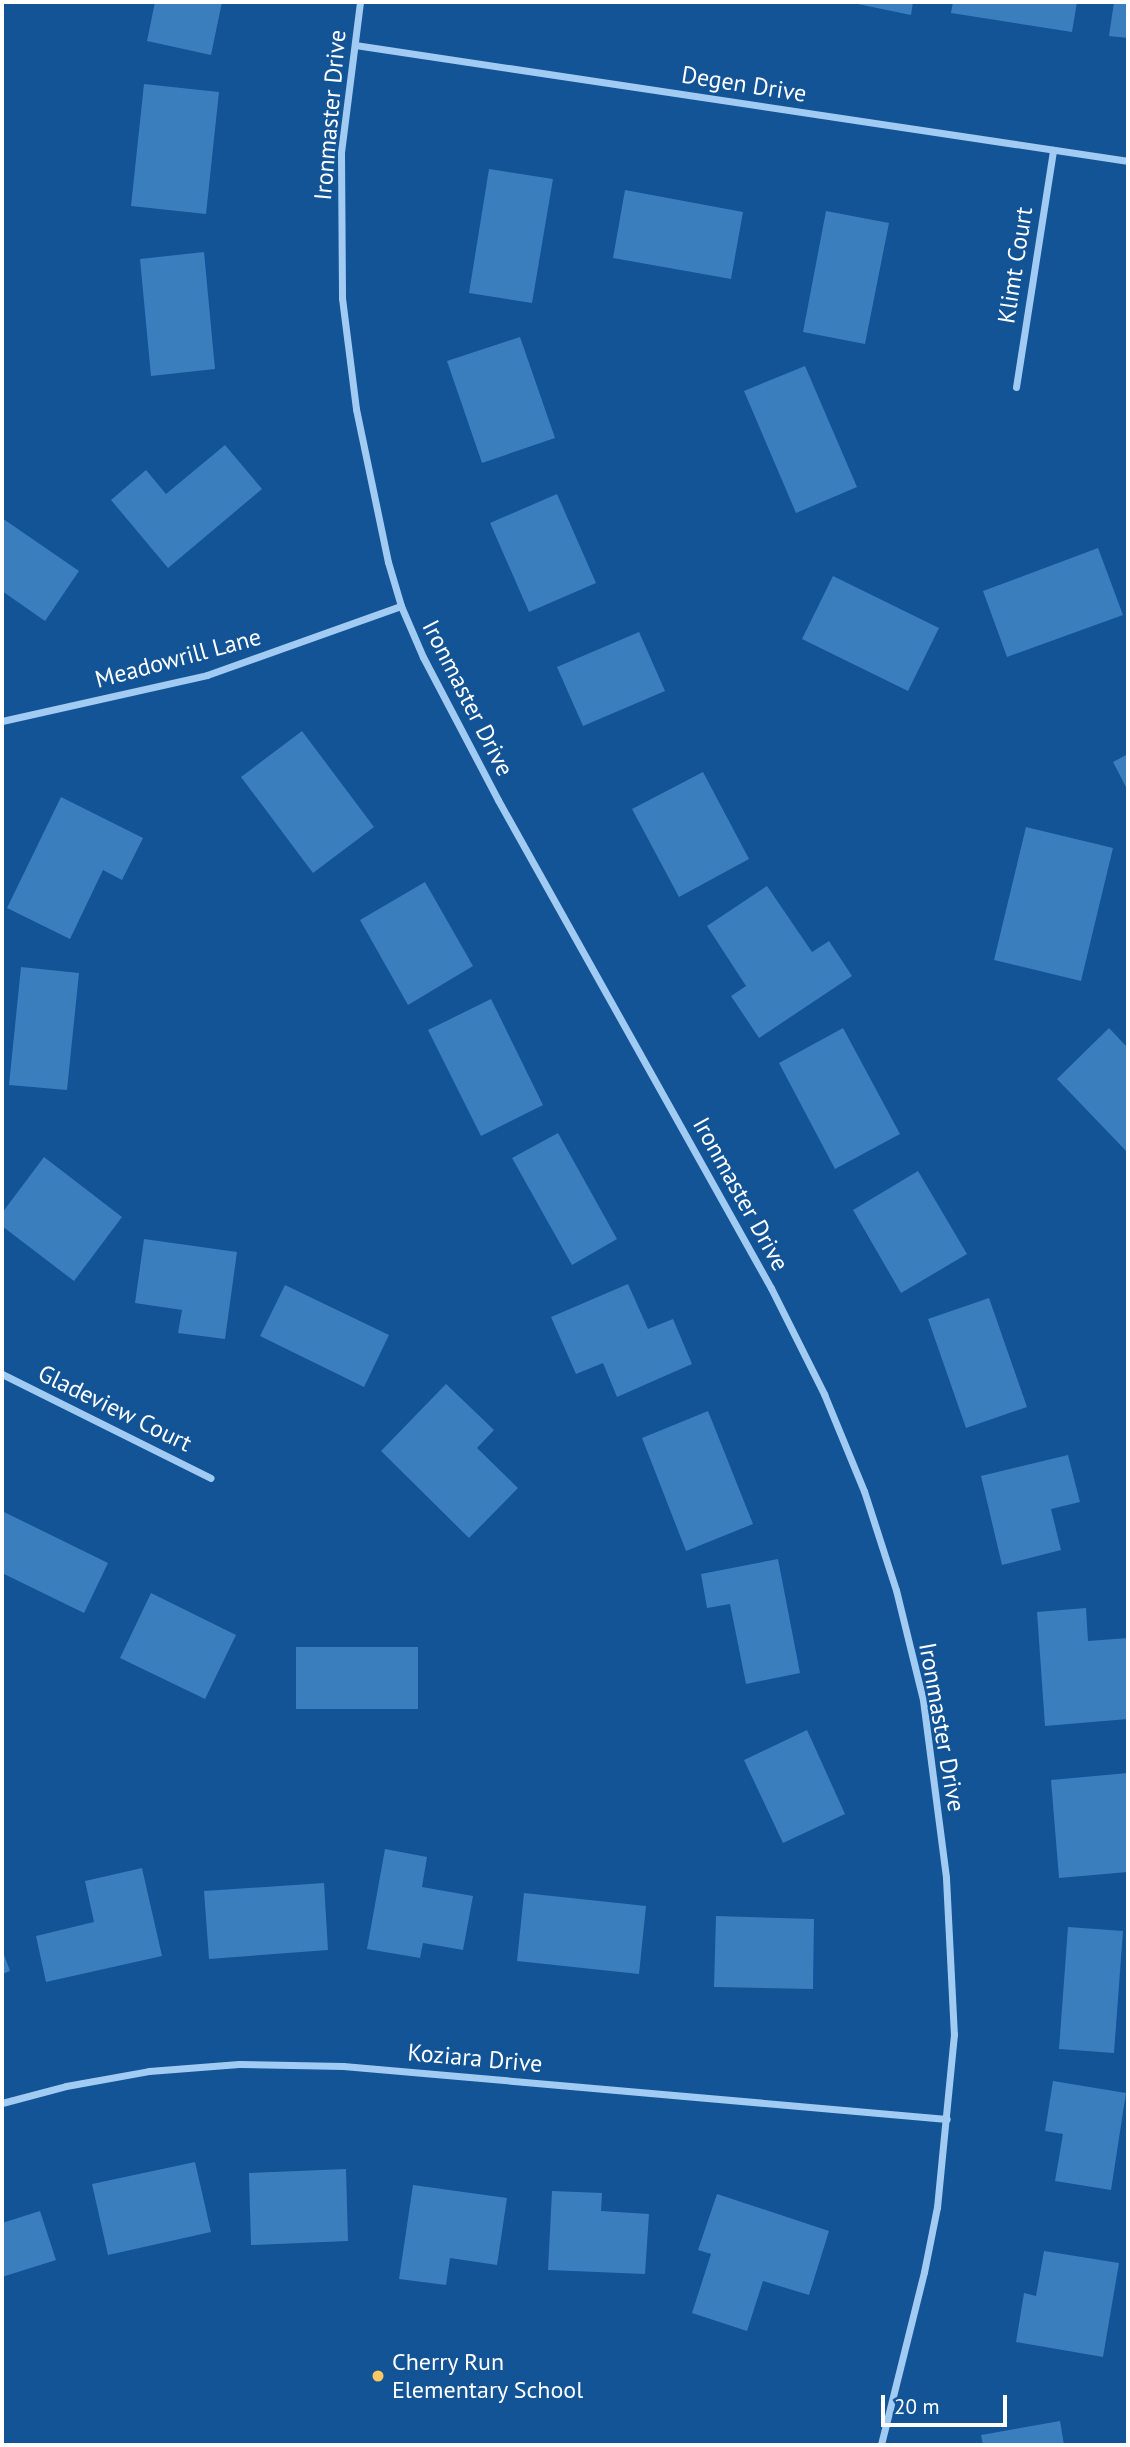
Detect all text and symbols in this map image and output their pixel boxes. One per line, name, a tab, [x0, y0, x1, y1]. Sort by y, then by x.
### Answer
street label: Ironmaster Drive	[308, 29, 352, 201]
street label: Degen Drive	[680, 60, 808, 108]
street label: Klimt Court	[992, 205, 1038, 325]
street label: Ironmaster Drive	[416, 615, 520, 781]
street label: Meadowrill Lane	[92, 622, 264, 694]
street label: Ironmaster Drive	[687, 1112, 795, 1276]
street label: Gladeview Court	[33, 1358, 197, 1458]
street label: Ironmaster Drive	[913, 1640, 971, 1814]
street label: Koziara Drive	[406, 2038, 544, 2078]
place label: Cherry Run Elementary School	[392, 2348, 584, 2404]
marker: Cherry Run Elementary School	[370, 2368, 386, 2384]
scale bar	[885, 2380, 1011, 2424]
text: 20 m	[894, 2393, 940, 2420]

